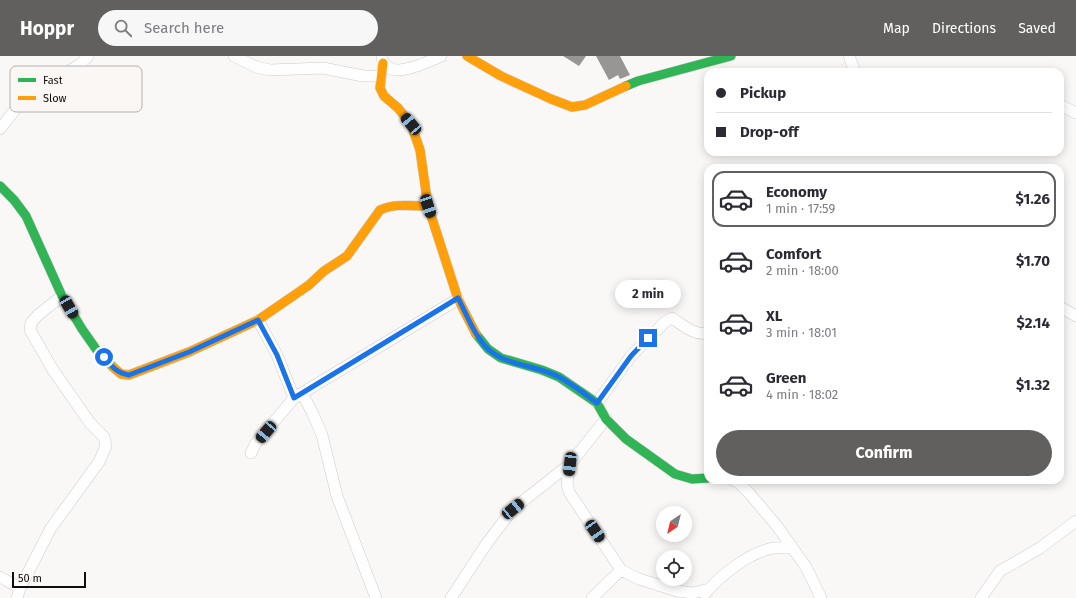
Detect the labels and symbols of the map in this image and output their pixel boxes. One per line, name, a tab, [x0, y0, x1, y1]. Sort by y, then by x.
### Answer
legend	[10, 66, 142, 112]
text: Fast	[43, 74, 63, 87]
text: Slow	[43, 92, 67, 105]
car	[399, 111, 423, 137]
car	[419, 193, 437, 219]
callout: 2 min	[615, 280, 681, 308]
car	[58, 294, 80, 320]
route end	[639, 329, 657, 347]
route start	[95, 348, 113, 366]
car	[254, 419, 278, 445]
car	[563, 451, 577, 477]
car	[500, 497, 526, 521]
north arrow	[656, 506, 692, 542]
car	[583, 518, 607, 544]
scale bar	[12, 570, 86, 589]

